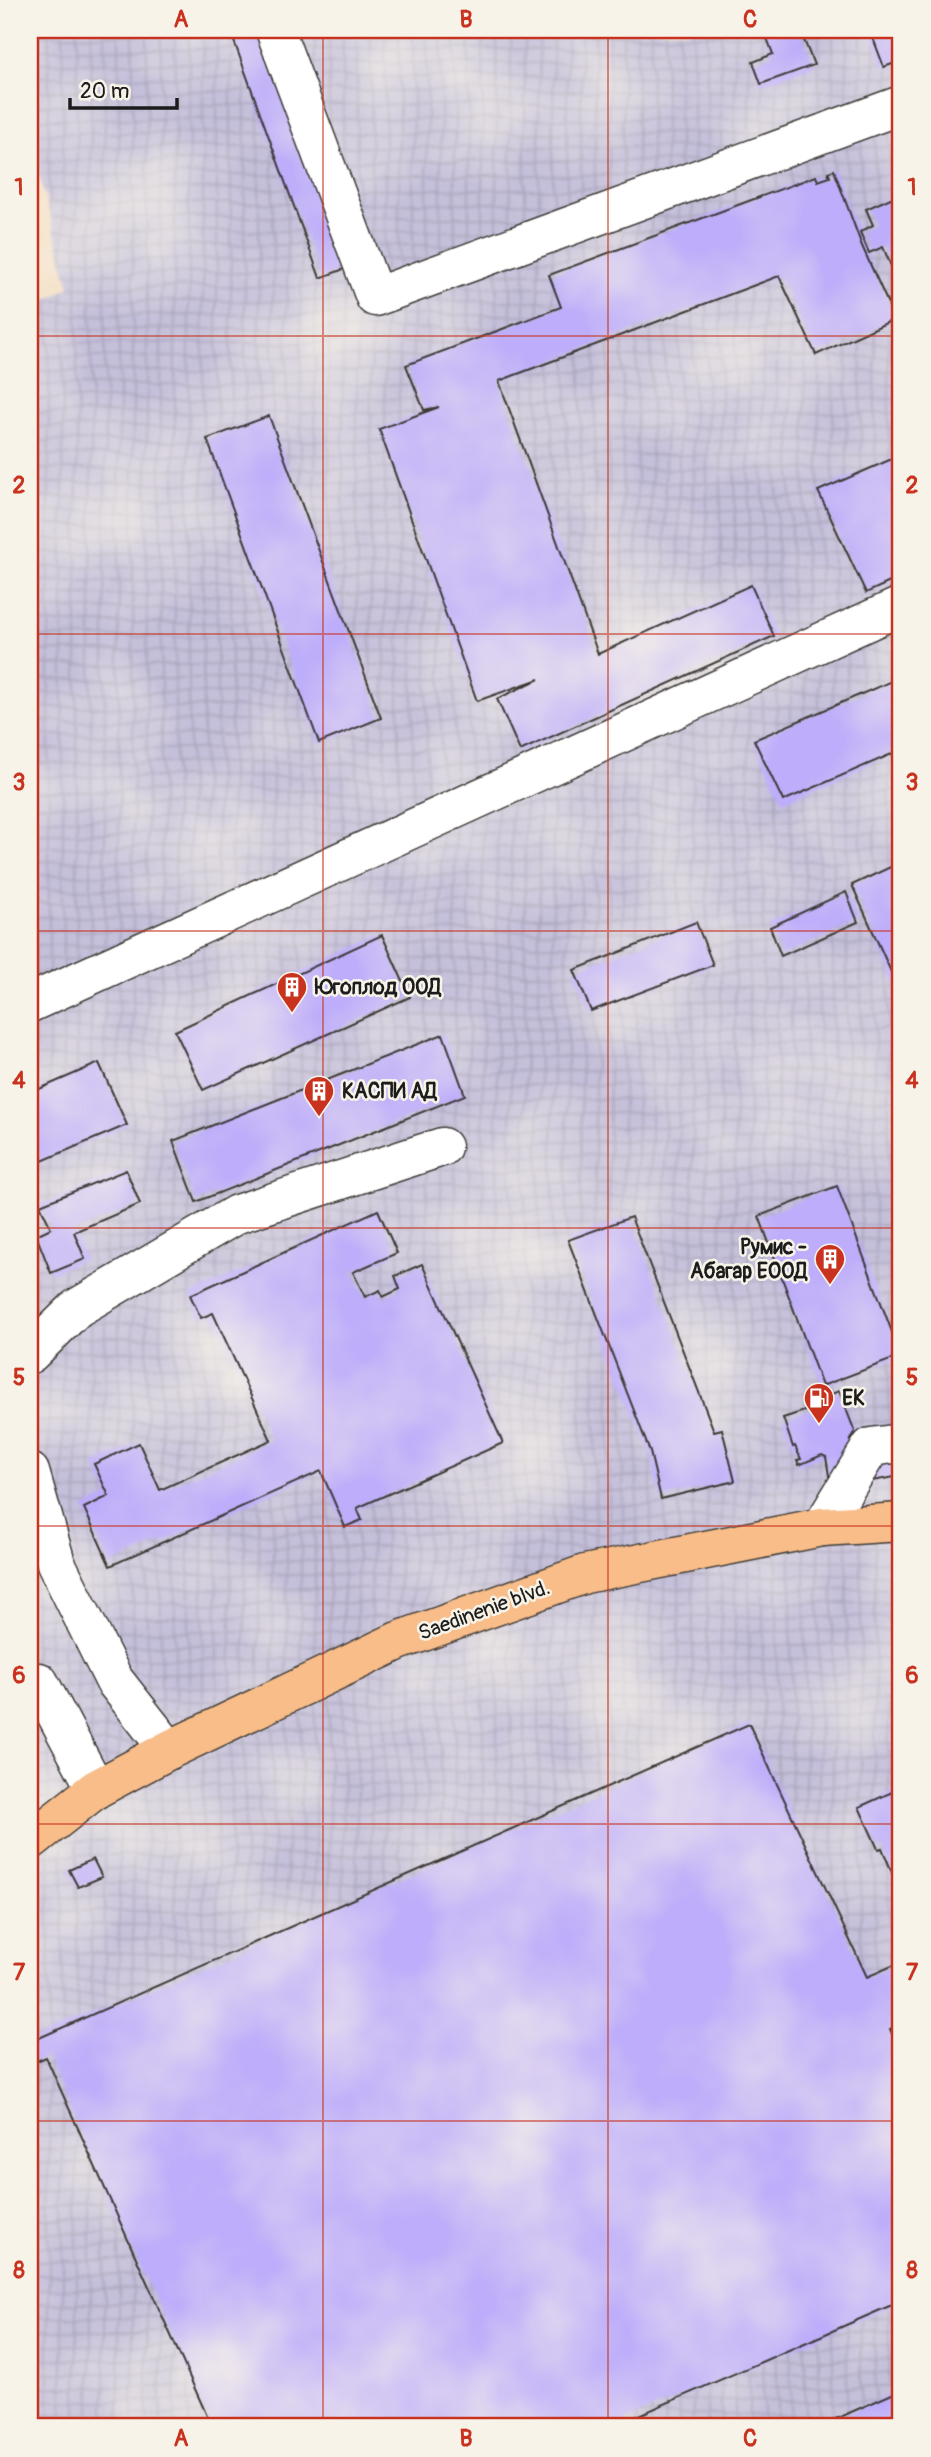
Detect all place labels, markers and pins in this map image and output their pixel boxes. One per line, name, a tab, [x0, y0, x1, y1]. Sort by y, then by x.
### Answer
building icon: Югоплод ООД	[275, 970, 309, 1014]
place label: Югоплод ООД	[314, 974, 442, 1001]
building icon: КАСПИ АД	[302, 1074, 336, 1118]
place label: КАСПИ АД	[342, 1078, 438, 1105]
place label: Румис - Абагар ЕООД	[690, 1234, 808, 1285]
building icon: Румис - Абагар ЕООД	[813, 1242, 847, 1286]
fuel station icon: ЕК	[802, 1381, 836, 1425]
place label: ЕК	[842, 1385, 865, 1412]

